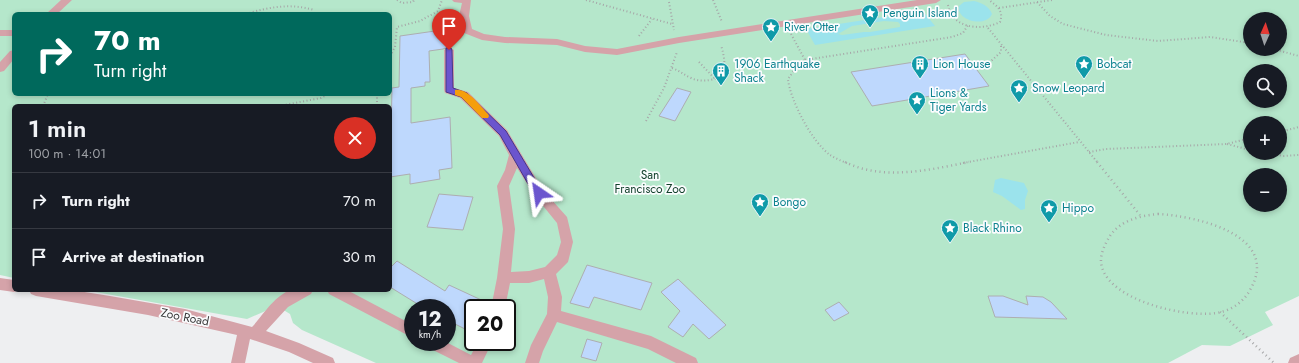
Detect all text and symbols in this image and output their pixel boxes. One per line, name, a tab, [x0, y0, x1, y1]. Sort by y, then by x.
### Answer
place icon: Penguin Island	[860, 3, 880, 28]
place label: Penguin Island	[883, 4, 957, 22]
pin	[432, 9, 466, 50]
north arrow	[1243, 12, 1287, 56]
map controls	[1243, 12, 1287, 212]
icon: arrive	[438, 15, 460, 37]
place icon: River Otter	[761, 17, 781, 42]
place label: River Otter	[784, 18, 839, 36]
text: 70 m	[94, 20, 161, 61]
icon: right	[28, 28, 80, 80]
building icon: Lion House	[910, 54, 930, 79]
place icon: Bobcat	[1074, 54, 1094, 79]
place label: 1906 Earthquake Shack	[734, 55, 820, 87]
place label: Lion House	[933, 55, 990, 73]
place label: Bobcat	[1097, 55, 1132, 73]
text: Turn right	[94, 58, 166, 84]
building icon: 1906 Earthquake Shack	[711, 61, 731, 86]
button: search	[1243, 64, 1287, 108]
place icon: Snow Leopard	[1009, 78, 1029, 103]
place label: Snow Leopard	[1032, 79, 1105, 97]
place label: Lions & Tiger Yards	[930, 84, 987, 116]
place icon: Lions & Tiger Yards	[907, 90, 927, 115]
text: 1 min	[28, 111, 86, 146]
button: +	[1243, 116, 1287, 160]
button: close	[334, 117, 376, 159]
text: 100 m · 14:01	[28, 144, 106, 163]
park label: San Francisco Zoo	[615, 166, 686, 198]
button: −	[1243, 168, 1287, 212]
position arrow	[518, 172, 560, 214]
icon: right	[28, 190, 50, 212]
text: Turn right	[62, 190, 130, 212]
text: 70 m	[343, 190, 376, 212]
place icon: Bongo	[750, 192, 770, 217]
place label: Bongo	[773, 193, 806, 211]
place icon: Hippo	[1039, 198, 1059, 223]
place label: Hippo	[1062, 199, 1094, 217]
place icon: Black Rhino	[940, 218, 960, 243]
place label: Black Rhino	[963, 219, 1022, 237]
icon: arrive	[28, 246, 50, 268]
text: Arrive at destination	[62, 246, 204, 268]
text: 30 m	[343, 246, 376, 268]
speed limit sign: 20	[464, 299, 516, 351]
street label: Zoo Road	[159, 304, 211, 330]
text: 12	[418, 305, 442, 334]
text: km/h	[419, 327, 441, 342]

